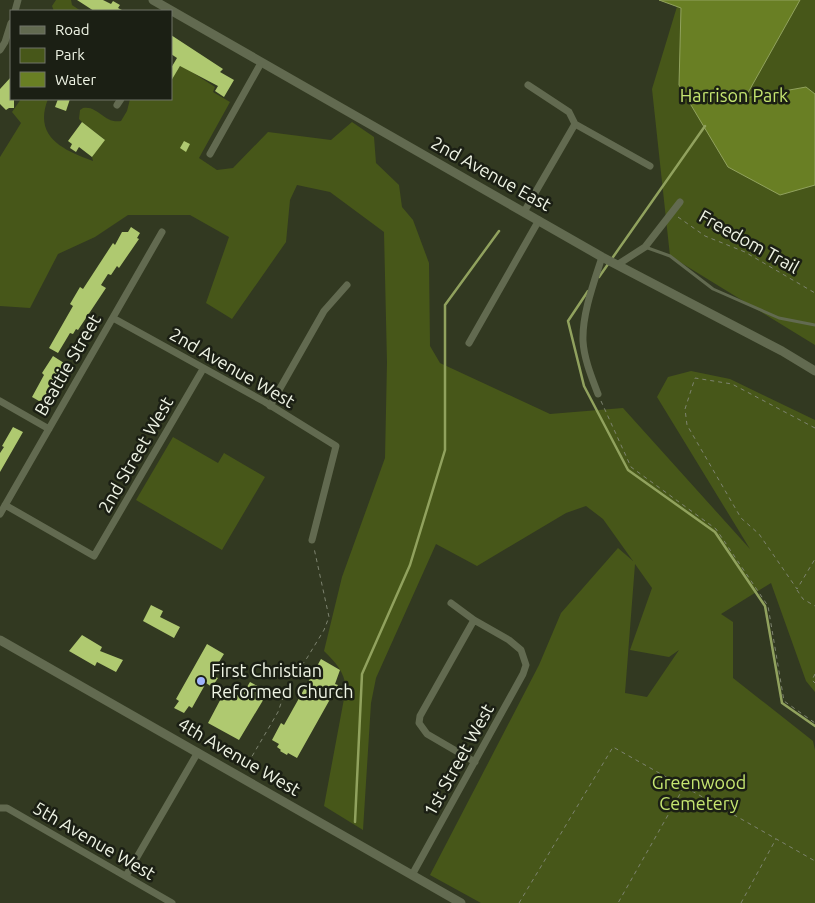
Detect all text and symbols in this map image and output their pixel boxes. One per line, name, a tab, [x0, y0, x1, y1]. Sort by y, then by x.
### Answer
legend	[10, 10, 172, 100]
text: Road	[55, 21, 90, 38]
text: Park	[55, 46, 85, 63]
text: Water	[55, 71, 96, 88]
park label: Harrison Park	[680, 85, 788, 105]
street label: 2nd Avenue East	[428, 132, 555, 214]
street label: Freedom Trail	[696, 205, 803, 277]
street label: Beattie Street	[30, 310, 104, 419]
street label: 2nd Avenue West	[166, 323, 299, 411]
street label: 2nd Street West	[94, 393, 176, 516]
place label: First Christian Reformed Church	[211, 660, 353, 701]
marker: First Christian Reformed Church	[195, 675, 207, 687]
street label: 1st Street West	[419, 700, 497, 819]
street label: 4th Avenue West	[175, 713, 304, 799]
park label: Greenwood Cemetery	[652, 772, 746, 813]
street label: 5th Avenue West	[30, 797, 159, 883]

